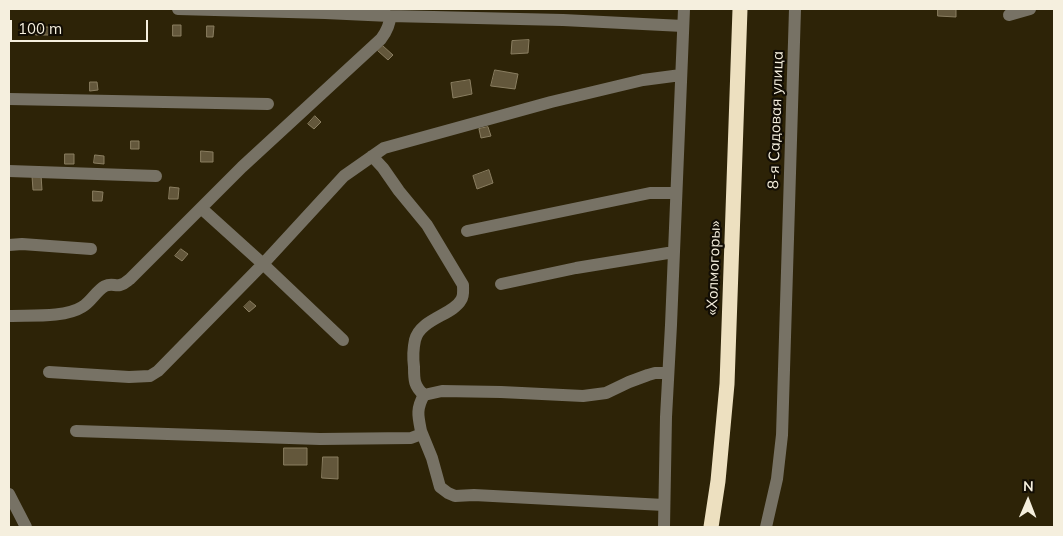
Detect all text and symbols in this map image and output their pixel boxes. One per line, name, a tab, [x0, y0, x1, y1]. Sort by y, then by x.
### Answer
scale bar	[12, 10, 150, 42]
text: 100 m	[18, 19, 62, 38]
street label: 8-я Садовая улица	[765, 51, 787, 189]
street label: «Холмогоры»	[703, 220, 725, 316]
north arrow	[1003, 476, 1053, 526]
text: N	[1023, 477, 1034, 495]

